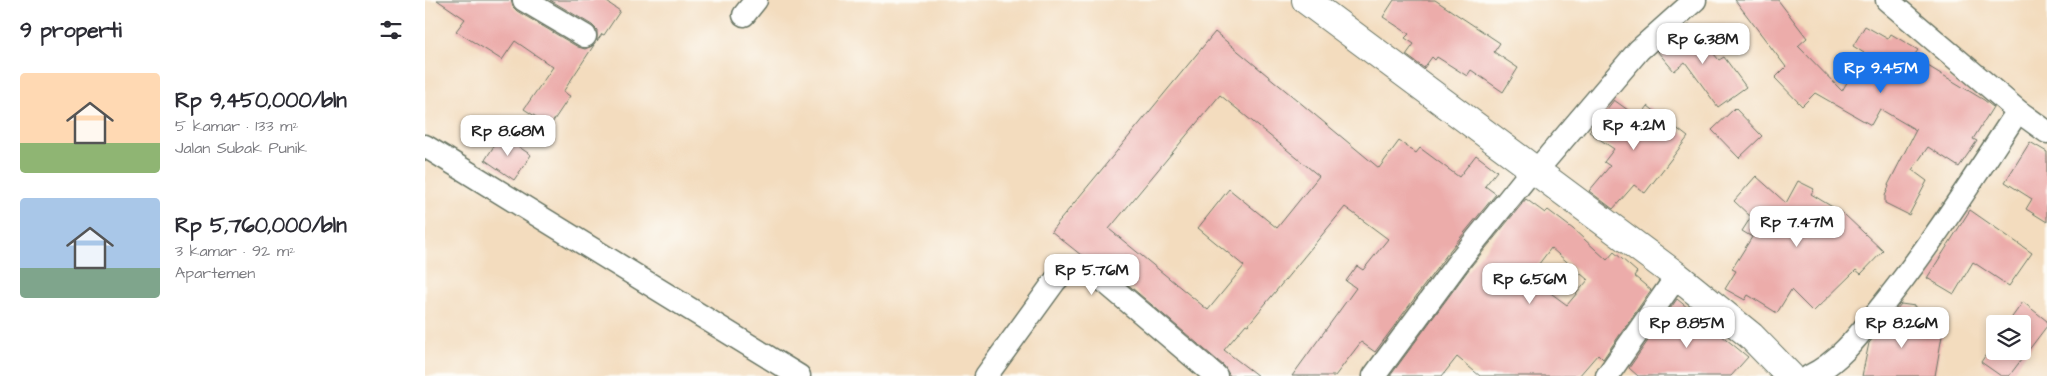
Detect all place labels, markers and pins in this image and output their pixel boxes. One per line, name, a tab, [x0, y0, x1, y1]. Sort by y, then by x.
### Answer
pin: Rp 6.38M	[1651, 22, 1755, 65]
pin: Rp 9.45M	[1829, 52, 1933, 94]
pin: Rp 4.2M	[1588, 108, 1680, 151]
pin: Rp 8.68M	[456, 114, 560, 157]
pin: Rp 7.47M	[1745, 206, 1849, 248]
pin: Rp 5.76M	[1040, 254, 1144, 296]
pin: Rp 6.56M	[1478, 262, 1582, 305]
pin: Rp 8.85M	[1635, 306, 1739, 349]
pin: Rp 8.26M	[1850, 306, 1954, 349]

